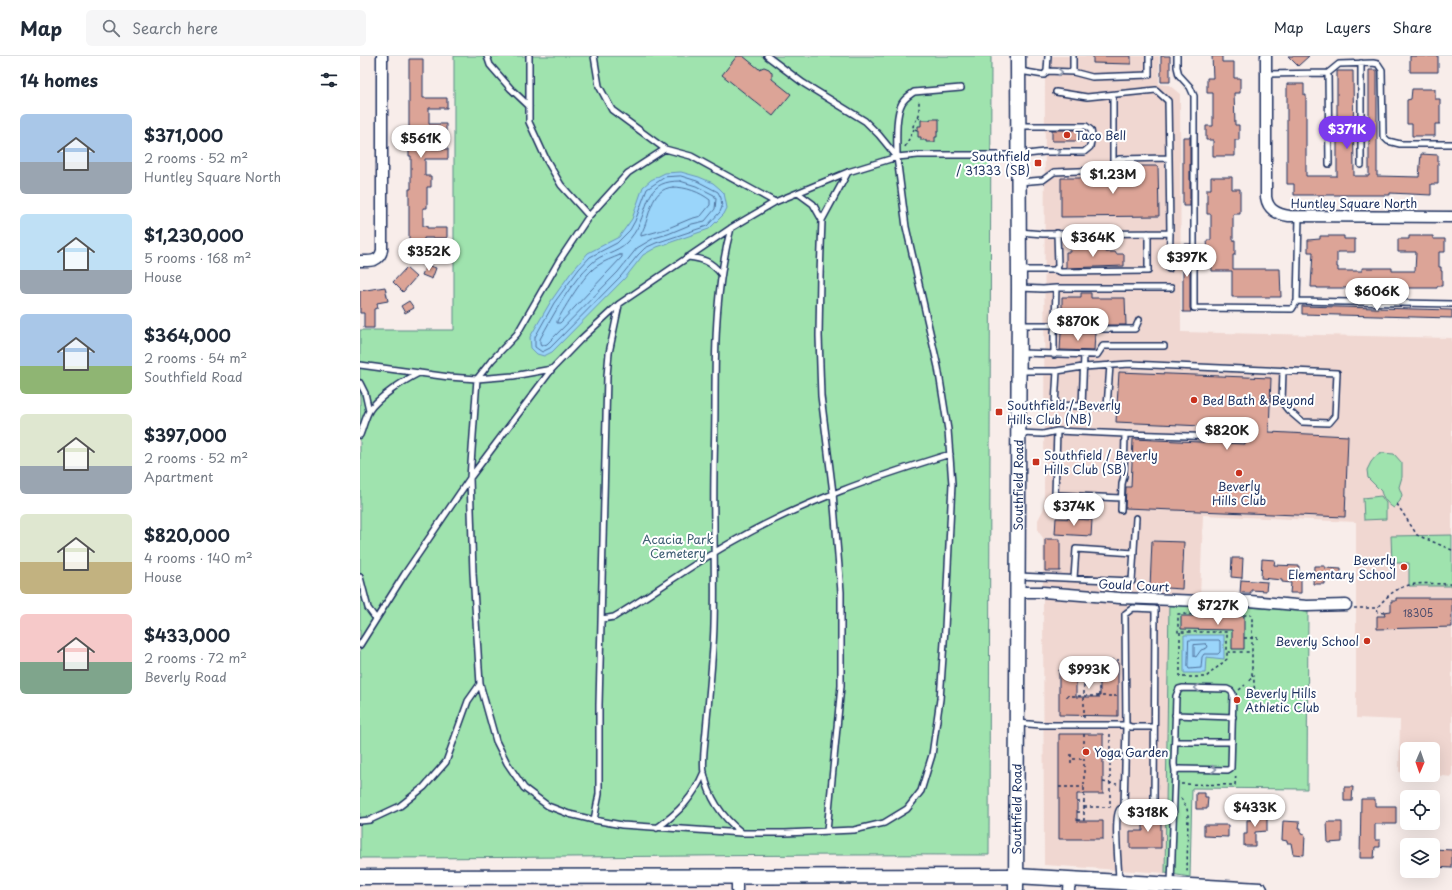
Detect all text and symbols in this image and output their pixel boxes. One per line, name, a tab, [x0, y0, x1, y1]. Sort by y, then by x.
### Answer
search box	[86, 10, 366, 46]
text: Map	[20, 14, 62, 42]
text: Search here	[132, 16, 218, 39]
icon: search	[100, 17, 122, 39]
text: Map	[1274, 17, 1304, 38]
text: Layers	[1326, 17, 1371, 38]
text: Share	[1393, 17, 1432, 38]
text: 14 homes	[20, 67, 98, 93]
one-way arrow	[1057, 68, 1063, 76]
icon: filters	[318, 69, 340, 91]
pin: $371K	[1319, 116, 1375, 150]
text: $371K	[1328, 119, 1366, 138]
text: $371,000	[144, 122, 223, 148]
pin: $561K	[393, 125, 449, 159]
place label: Taco Bell	[1075, 126, 1126, 144]
text: $561K	[400, 128, 442, 147]
icon: home	[52, 130, 100, 178]
marker: Taco Bell	[1062, 130, 1072, 140]
place label: Southfield / 31333 (SB)	[956, 147, 1030, 179]
text: 2 rooms · 52 m²	[144, 148, 248, 167]
one-way arrow	[1055, 148, 1061, 156]
marker: Southfield / 31333 (SB)	[1033, 158, 1043, 168]
pin: $1.23M	[1080, 161, 1146, 195]
text: $1.23M	[1089, 164, 1137, 183]
text: Huntley Square North	[144, 167, 281, 186]
street label: Huntley Square North	[1291, 194, 1417, 212]
text: $1,230,000	[144, 222, 244, 248]
pin: $364K	[1065, 224, 1121, 258]
text: $364K	[1071, 227, 1115, 246]
icon: home	[52, 230, 100, 278]
pin: $352K	[401, 238, 457, 272]
text: $352K	[407, 241, 451, 260]
pin: $397K	[1159, 244, 1215, 278]
text: $397K	[1166, 247, 1208, 266]
text: 5 rooms · 168 m²	[144, 248, 251, 267]
text: House	[144, 267, 182, 286]
pin: $606K	[1349, 278, 1405, 312]
text: $606K	[1354, 281, 1400, 300]
pin: $870K	[1050, 308, 1106, 342]
text: $870K	[1057, 311, 1099, 330]
text: $364,000	[144, 322, 231, 348]
icon: home	[52, 330, 100, 378]
text: 2 rooms · 54 m²	[144, 348, 247, 367]
text: Southfield Road	[144, 367, 243, 386]
place label: Bed Bath & Beyond	[1202, 391, 1314, 409]
marker: Bed Bath & Beyond	[1189, 395, 1199, 405]
place label: Southfield / Beverly Hills Club (NB)	[1007, 396, 1121, 428]
marker: Southfield / Beverly Hills Club (NB)	[994, 407, 1004, 417]
pin: $820K	[1199, 417, 1255, 451]
text: $820K	[1205, 420, 1249, 439]
text: $397,000	[144, 422, 227, 448]
icon: home	[52, 430, 100, 478]
street label: Southfield Road	[1009, 439, 1027, 531]
place label: Southfield / Beverly Hills Club (SB)	[1044, 446, 1158, 478]
text: 2 rooms · 52 m²	[144, 448, 248, 467]
marker: Southfield / Beverly Hills Club (SB)	[1031, 457, 1041, 467]
text: Apartment	[144, 467, 213, 486]
marker: Beverly Hills Club	[1234, 468, 1244, 478]
place label: Beverly Hills Club	[1212, 477, 1266, 509]
pin: $374K	[1046, 493, 1102, 527]
text: $374K	[1053, 496, 1095, 515]
text: $820,000	[144, 522, 230, 548]
icon: home	[52, 530, 100, 578]
park label: Acacia Park Cemetery	[642, 530, 714, 562]
text: 4 rooms · 140 m²	[144, 548, 253, 567]
place label: Beverly Elementary School	[1288, 551, 1396, 583]
marker: Beverly Elementary School	[1399, 562, 1409, 572]
text: House	[144, 567, 182, 586]
street label: Gould Court	[1098, 574, 1170, 596]
pin: $727K	[1190, 592, 1246, 626]
text: $727K	[1197, 595, 1239, 614]
house number: 18305	[1403, 605, 1433, 620]
text: $433,000	[144, 622, 230, 648]
icon: home	[52, 630, 100, 678]
place label: Beverly School	[1275, 632, 1359, 650]
marker: Beverly School	[1362, 636, 1372, 646]
text: 2 rooms · 72 m²	[144, 648, 247, 667]
pin: $993K	[1061, 656, 1117, 690]
text: $993K	[1068, 659, 1110, 678]
text: Beverly Road	[144, 667, 227, 686]
one-way arrow	[1194, 684, 1200, 693]
place label: Beverly Hills Athletic Club	[1245, 684, 1319, 716]
marker: Beverly Hills Athletic Club	[1232, 695, 1242, 705]
north arrow	[1400, 742, 1440, 782]
map controls	[1400, 742, 1440, 878]
place label: Yoga Garden	[1094, 743, 1169, 761]
marker: Yoga Garden	[1081, 747, 1091, 757]
street label: Southfield Road	[1007, 763, 1026, 855]
one-way arrow	[1211, 765, 1217, 774]
button: locate	[1400, 790, 1440, 830]
pin: $433K	[1227, 794, 1283, 828]
text: $433K	[1233, 797, 1277, 816]
pin: $318K	[1120, 799, 1176, 833]
text: $318K	[1127, 802, 1169, 821]
button: layers	[1400, 838, 1440, 878]

